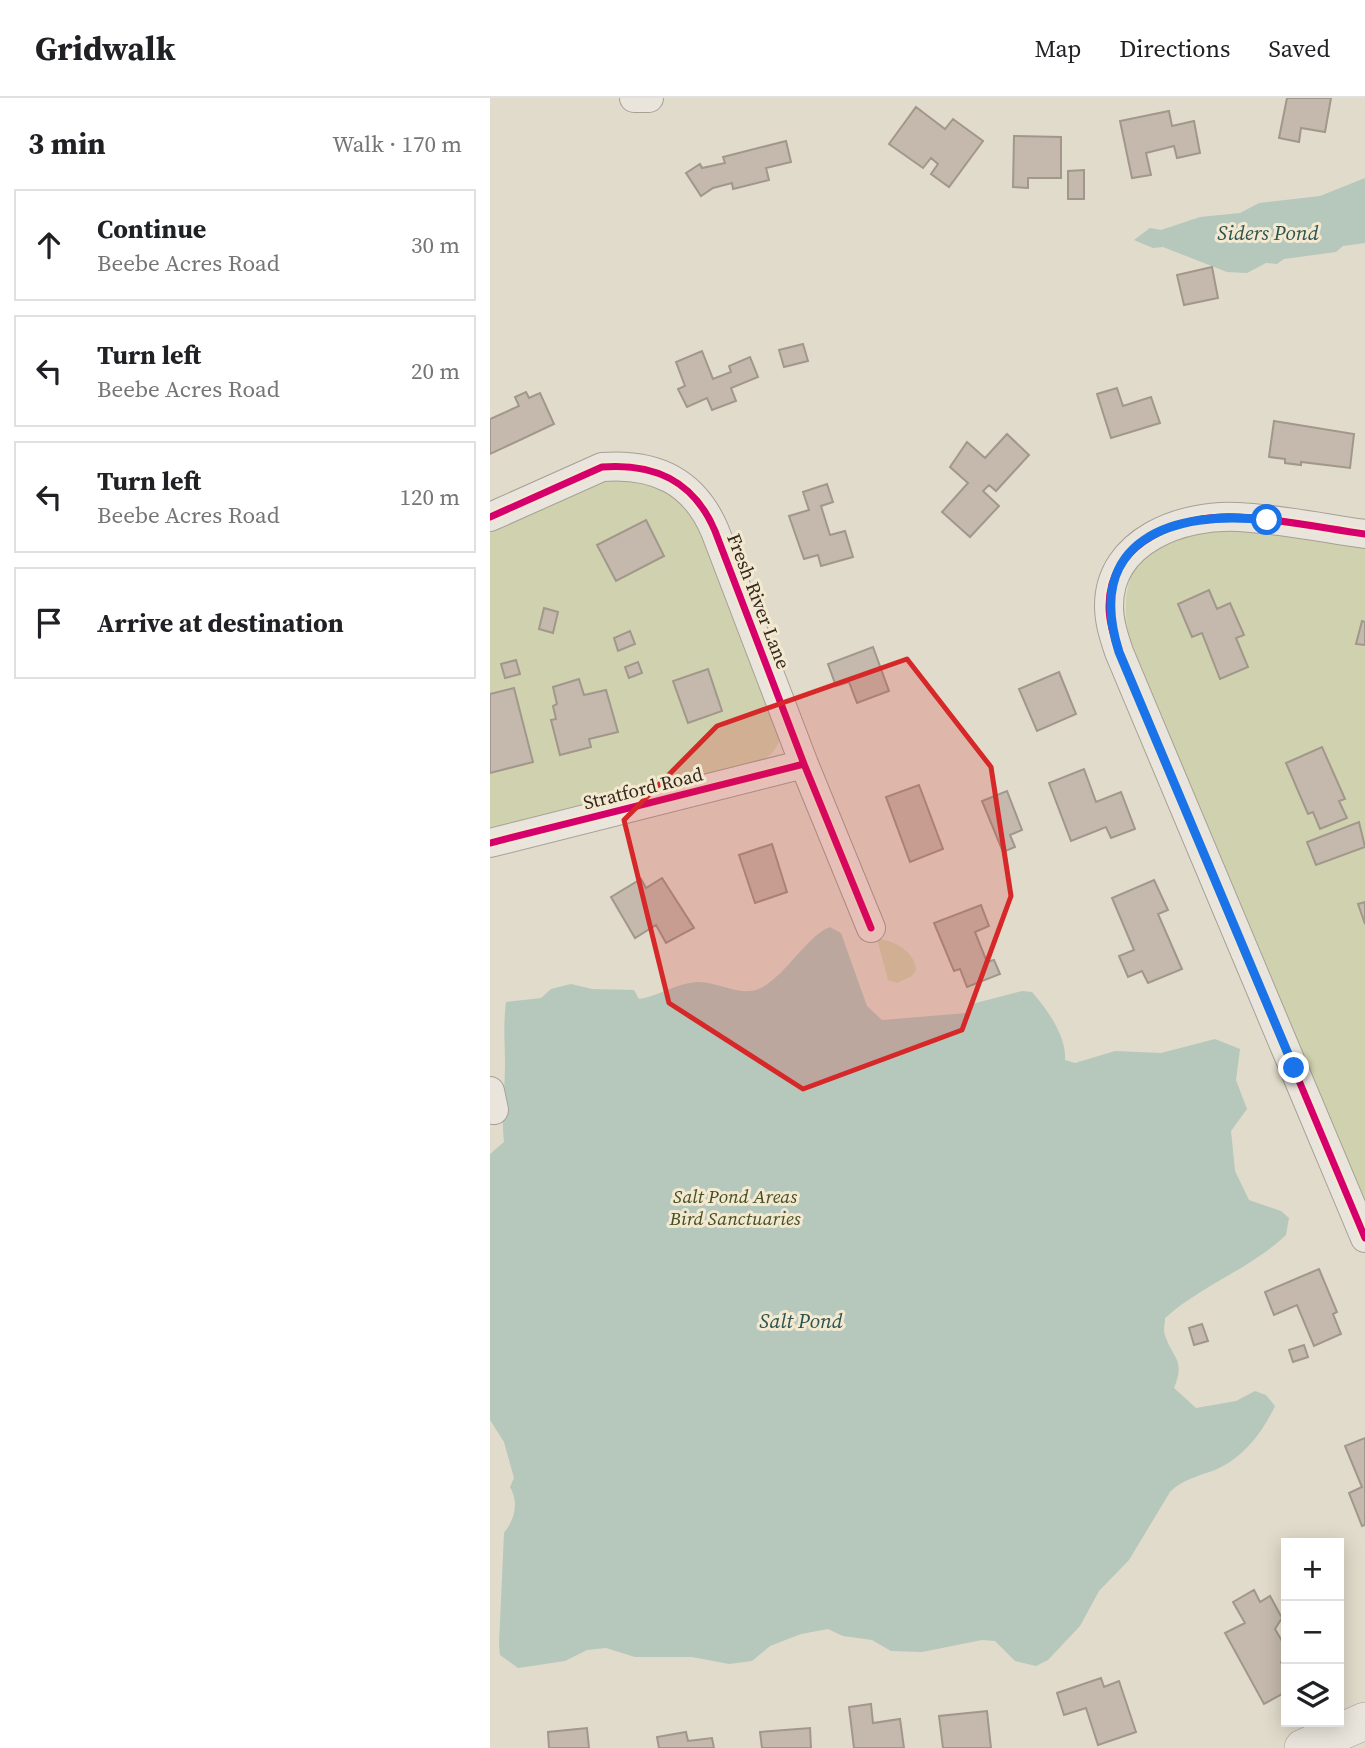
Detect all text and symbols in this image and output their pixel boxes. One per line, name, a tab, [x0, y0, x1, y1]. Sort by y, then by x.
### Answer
text: Gridwalk	[35, 26, 175, 71]
text: Map	[1034, 32, 1081, 65]
text: Directions	[1119, 32, 1230, 65]
text: Saved	[1268, 32, 1330, 65]
text: 3 min	[28, 123, 106, 164]
text: Walk · 170 m	[332, 128, 462, 160]
text: Continue	[97, 211, 206, 247]
water label: Siders Pond	[1217, 218, 1319, 247]
icon: ahead	[30, 226, 68, 264]
text: 30 m	[411, 229, 460, 261]
text: Beebe Acres Road	[97, 247, 280, 279]
text: Turn left	[97, 337, 201, 373]
icon: left	[30, 352, 68, 390]
text: 20 m	[411, 355, 460, 387]
text: Beebe Acres Road	[97, 373, 280, 405]
text: Turn left	[97, 463, 201, 499]
icon: left	[30, 478, 68, 516]
text: 120 m	[399, 481, 460, 513]
text: Beebe Acres Road	[97, 499, 280, 531]
route start	[1251, 504, 1282, 535]
street label: Fresh River Lane	[721, 529, 797, 673]
icon: arrive	[30, 604, 68, 642]
text: Arrive at destination	[97, 605, 344, 641]
street label: Stratford Road	[580, 761, 706, 815]
route end	[1278, 1052, 1309, 1083]
park label: Salt Pond Areas Bird Sanctuaries	[668, 1183, 801, 1231]
water label: Salt Pond	[759, 1306, 843, 1335]
map controls	[1281, 1538, 1344, 1727]
button: +	[1281, 1538, 1344, 1601]
button: −	[1281, 1601, 1344, 1664]
button: layers	[1281, 1664, 1344, 1727]

